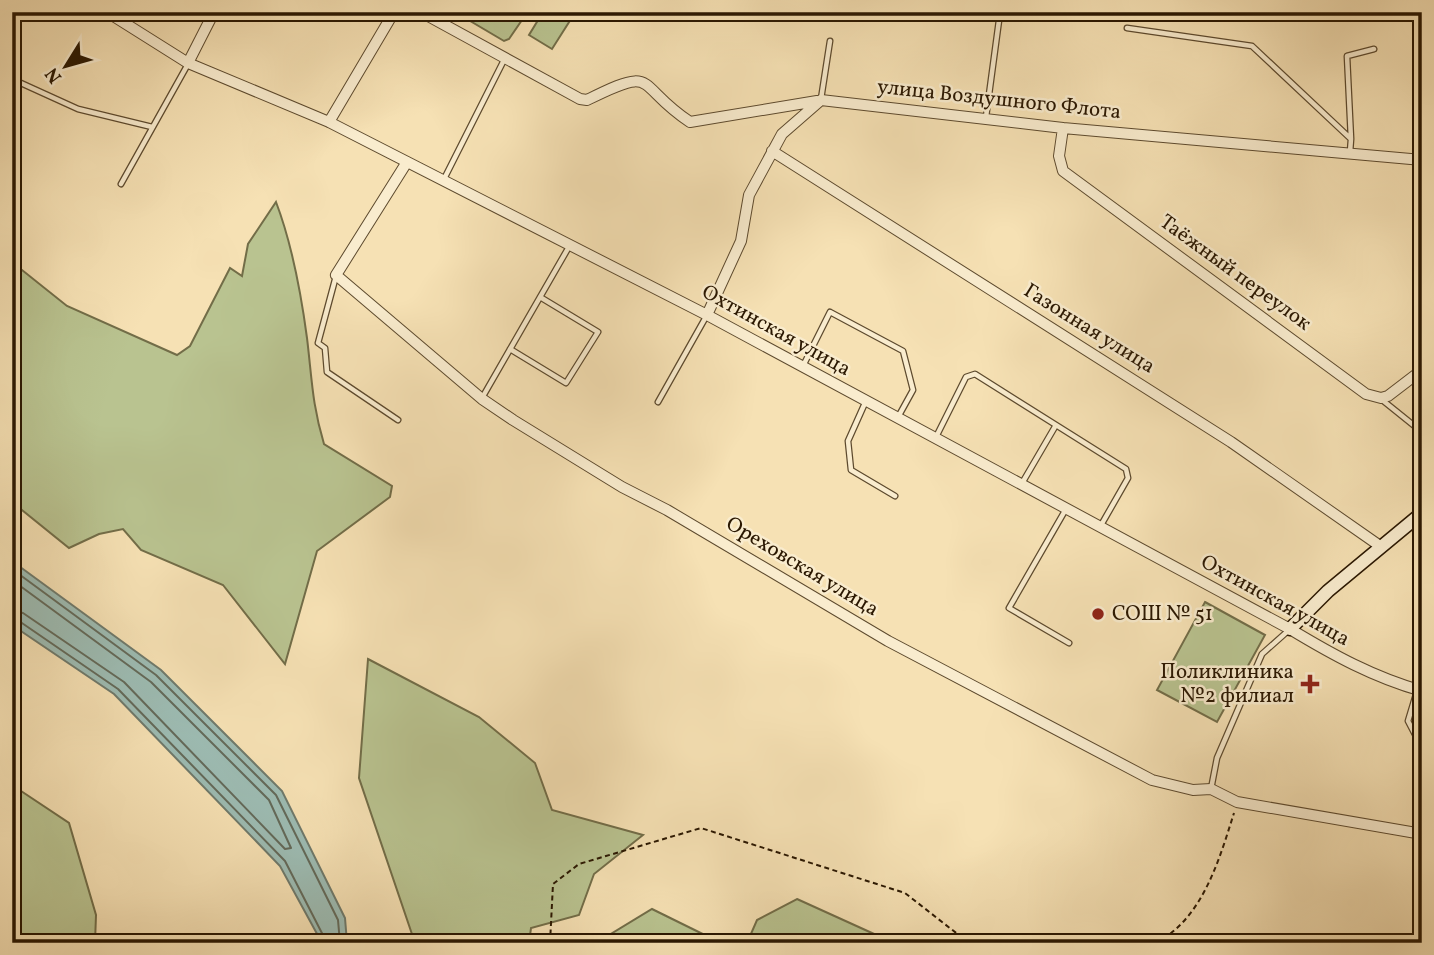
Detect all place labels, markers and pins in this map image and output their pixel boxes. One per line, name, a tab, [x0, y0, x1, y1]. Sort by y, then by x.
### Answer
place label: СОШ № 51	[1112, 600, 1213, 629]
marker: СОШ № 51	[1090, 606, 1106, 622]
place label: Поликлиника №2 филиал	[1160, 658, 1294, 711]
marker: Поликлиника №2 филиал	[1300, 674, 1320, 694]

